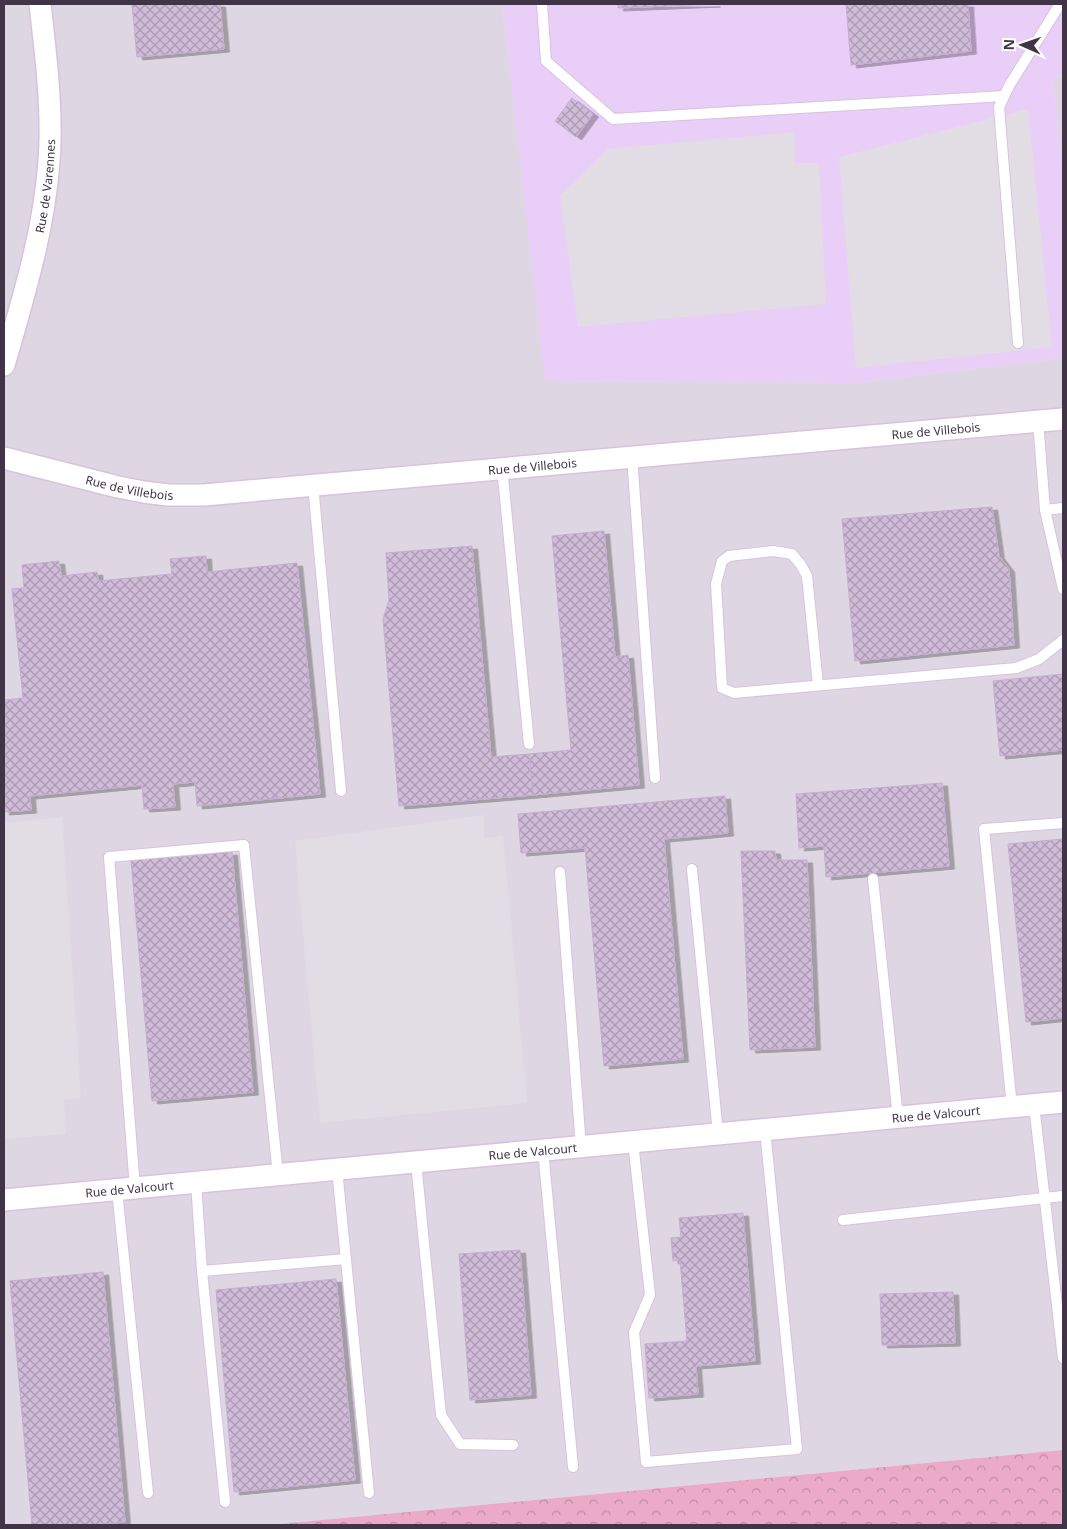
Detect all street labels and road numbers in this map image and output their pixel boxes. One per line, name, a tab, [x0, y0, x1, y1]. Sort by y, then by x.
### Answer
street label: Rue de Varennes	[31, 139, 59, 235]
street label: Rue de Villebois	[891, 418, 981, 443]
street label: Rue de Villebois	[487, 454, 578, 478]
street label: Rue de Villebois	[84, 471, 173, 504]
street label: Rue de Valcourt	[891, 1101, 982, 1126]
street label: Rue de Valcourt	[488, 1138, 578, 1164]
street label: Rue de Valcourt	[85, 1176, 175, 1201]

